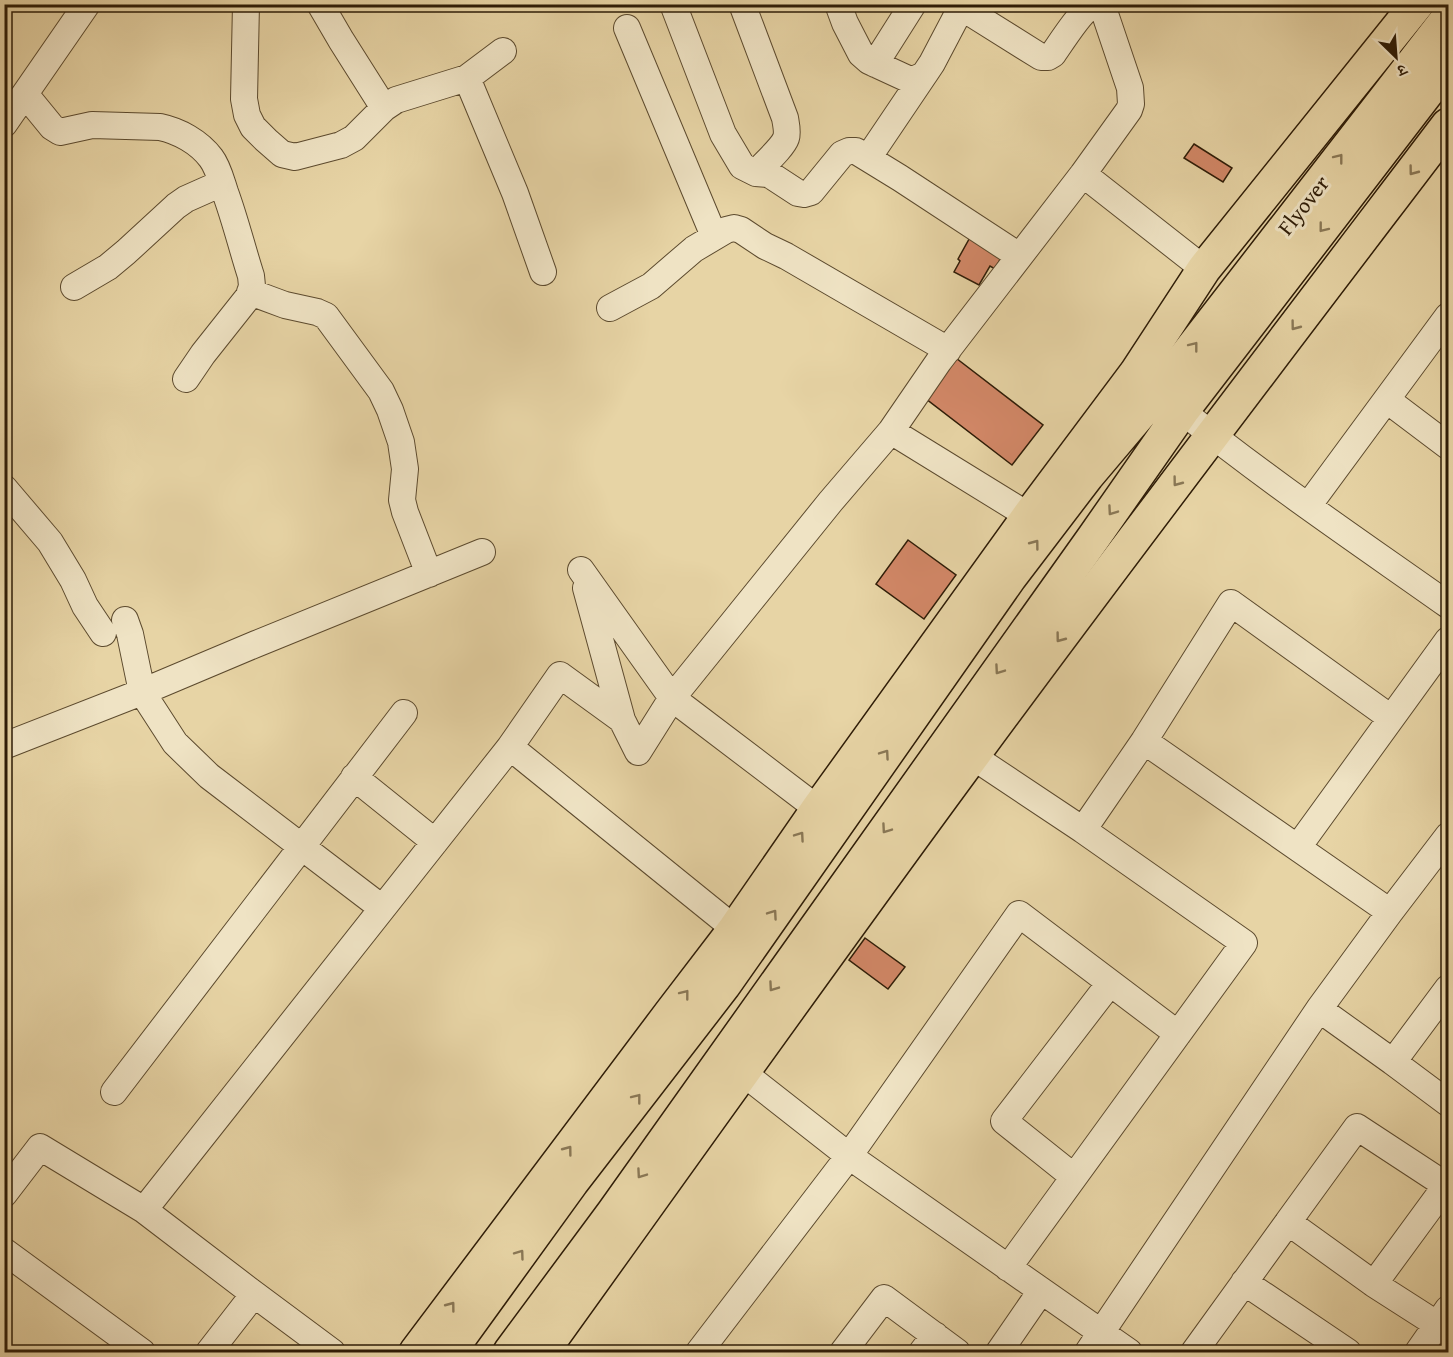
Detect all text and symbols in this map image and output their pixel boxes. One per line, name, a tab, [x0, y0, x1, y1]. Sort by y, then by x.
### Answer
north arrow	[1366, 27, 1426, 87]
text: उ	[1392, 58, 1412, 84]
one-way arrow	[1331, 154, 1342, 165]
one-way arrow	[1409, 164, 1420, 175]
street label: Flyover	[1269, 168, 1337, 242]
one-way arrow	[1320, 221, 1331, 232]
one-way arrow	[1291, 320, 1302, 331]
one-way arrow	[1186, 341, 1197, 352]
one-way arrow	[1173, 475, 1184, 486]
one-way arrow	[1108, 504, 1119, 515]
one-way arrow	[1028, 540, 1039, 551]
one-way arrow	[1057, 631, 1068, 642]
one-way arrow	[996, 663, 1007, 674]
one-way arrow	[878, 750, 889, 761]
one-way arrow	[882, 822, 893, 833]
one-way arrow	[793, 832, 804, 843]
one-way arrow	[766, 910, 777, 921]
one-way arrow	[769, 981, 780, 992]
one-way arrow	[678, 990, 689, 1001]
one-way arrow	[629, 1093, 640, 1104]
one-way arrow	[561, 1145, 572, 1156]
one-way arrow	[637, 1167, 648, 1178]
one-way arrow	[513, 1249, 524, 1260]
one-way arrow	[444, 1301, 455, 1312]

